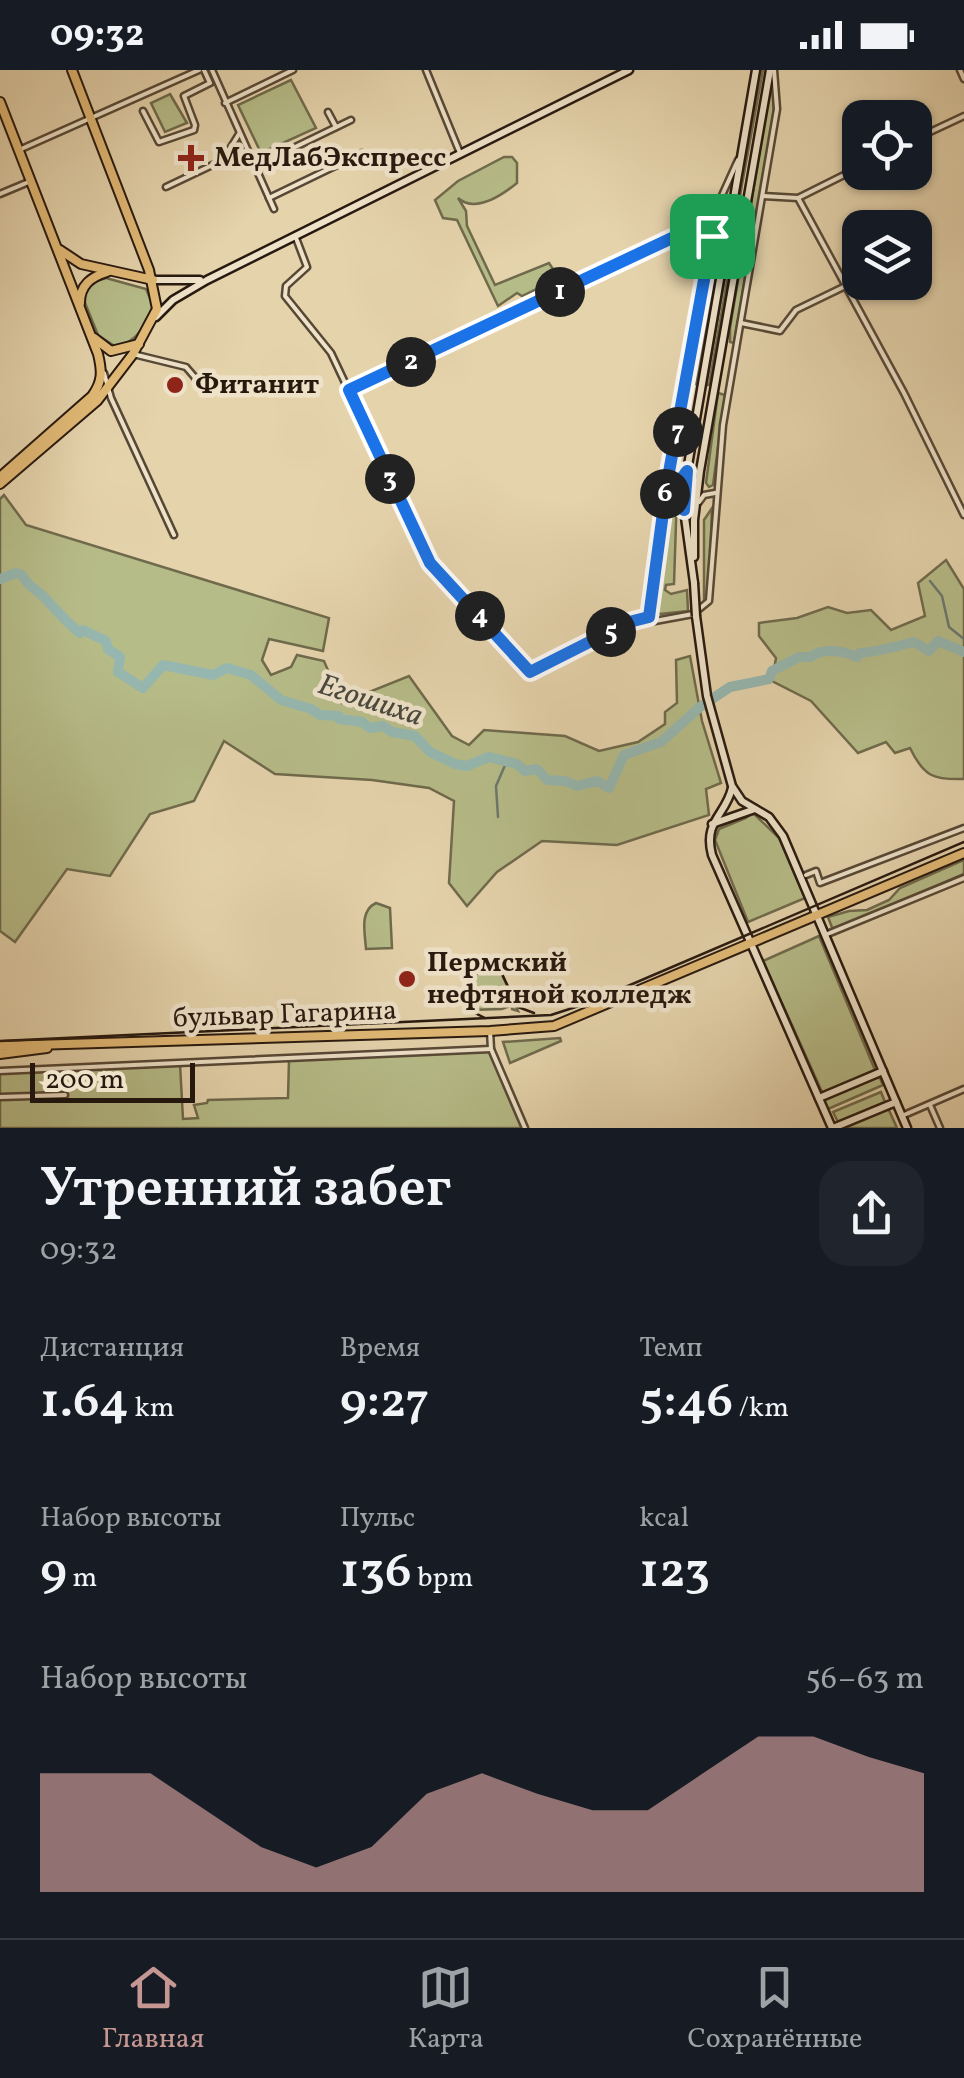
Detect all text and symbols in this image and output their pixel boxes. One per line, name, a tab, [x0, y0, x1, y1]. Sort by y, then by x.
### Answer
text: 09:32	[50, 9, 145, 62]
map controls	[842, 100, 932, 300]
button: locate	[842, 100, 932, 190]
place label: МедЛабЭкспресс	[214, 139, 446, 178]
marker: МедЛабЭкспресс	[178, 145, 204, 171]
pin	[670, 194, 755, 279]
icon: arrive	[685, 209, 740, 264]
button: layers	[842, 210, 932, 300]
pin: 1	[535, 267, 585, 317]
text: 1	[554, 272, 566, 311]
pin: 2	[386, 337, 436, 387]
text: 2	[404, 342, 418, 381]
place label: Фитанит	[195, 366, 320, 405]
marker: Фитанит	[164, 374, 186, 396]
pin: 7	[653, 407, 703, 457]
text: 7	[671, 412, 685, 451]
pin: 3	[365, 454, 415, 504]
text: 3	[383, 459, 397, 498]
pin: 6	[640, 469, 690, 519]
text: 6	[657, 474, 673, 513]
pin: 4	[455, 591, 505, 641]
text: 4	[472, 596, 488, 635]
pin: 5	[586, 607, 636, 657]
text: 5	[604, 612, 618, 651]
water label: Егошиха	[312, 664, 428, 738]
place label: Пермский нефтяной колледж	[427, 944, 692, 1015]
marker: Пермский нефтяной колледж	[396, 968, 418, 990]
street label: бульвар Гагарина	[172, 992, 398, 1038]
scale bar	[30, 1058, 195, 1102]
text: 200 m	[45, 1061, 124, 1100]
text: Утренний забег	[40, 1153, 451, 1229]
button: share	[819, 1161, 924, 1266]
text: 09:32	[40, 1229, 117, 1273]
text: Дистанция	[40, 1329, 184, 1368]
text: Время	[340, 1329, 420, 1368]
text: Темп	[639, 1329, 703, 1368]
text: 1.64	[40, 1368, 129, 1438]
text: 9:27	[340, 1368, 429, 1438]
text: 5:46	[639, 1368, 733, 1438]
text: km	[129, 1389, 174, 1428]
text: /km	[733, 1389, 789, 1428]
text: Набор высоты	[40, 1499, 221, 1538]
text: Пульс	[340, 1499, 415, 1538]
text: kcal	[639, 1499, 689, 1538]
text: 9	[40, 1538, 67, 1608]
text: 136	[340, 1538, 412, 1608]
text: 123	[639, 1538, 710, 1608]
text: m	[67, 1559, 97, 1598]
text: bpm	[412, 1559, 473, 1598]
text: Набор высоты	[40, 1658, 247, 1702]
text: 56–63 m	[805, 1658, 924, 1702]
tab: Главная	[102, 1960, 204, 2059]
tab: Карта	[408, 1960, 484, 2059]
tab: Сохранённые	[688, 1960, 862, 2059]

